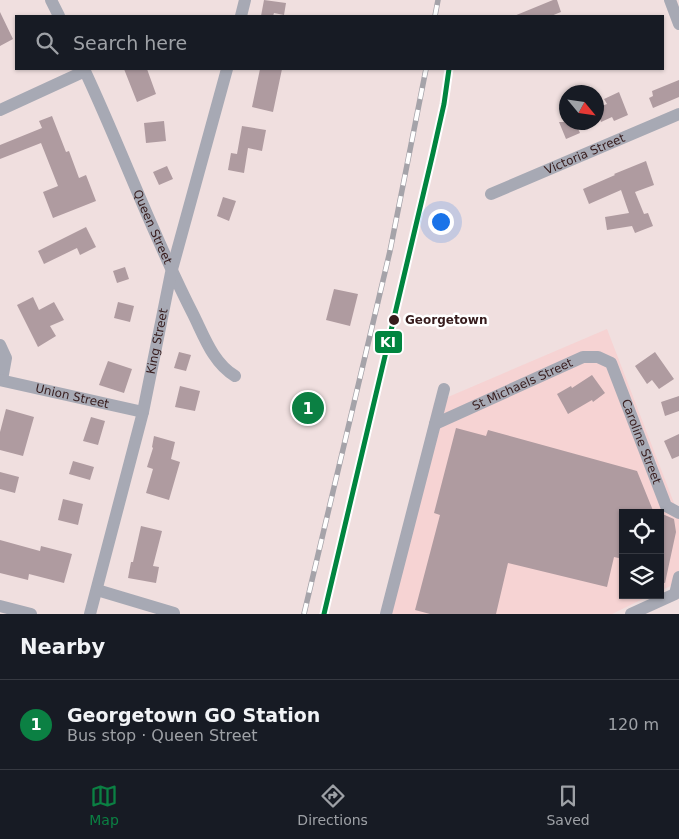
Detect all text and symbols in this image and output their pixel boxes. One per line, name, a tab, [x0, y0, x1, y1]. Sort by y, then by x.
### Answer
search box	[15, 15, 664, 70]
icon: search	[33, 29, 61, 57]
text: Search here	[73, 32, 187, 54]
north arrow	[559, 85, 604, 130]
street label: Victoria Street	[543, 131, 627, 177]
street label: Queen Street	[130, 187, 175, 266]
your location	[428, 209, 454, 235]
street label: King Street	[144, 307, 171, 375]
marker: Georgetown	[387, 313, 401, 327]
place label: Georgetown	[405, 313, 488, 327]
line badge: KI	[374, 330, 403, 354]
text: KI	[380, 334, 396, 350]
street label: St Michaels Street	[470, 355, 575, 413]
street label: Union Street	[34, 381, 111, 411]
pin: 1	[292, 389, 324, 427]
street label: Caroline Street	[619, 397, 664, 486]
map controls	[619, 509, 664, 599]
button: locate	[619, 509, 664, 554]
button: layers	[619, 554, 664, 599]
text: Nearby	[20, 635, 105, 659]
text: Georgetown GO Station	[67, 704, 320, 726]
text: 1	[30, 715, 42, 734]
text: 120 m	[608, 715, 659, 734]
text: Bus stop · Queen Street	[67, 726, 258, 745]
tab: Map	[89, 782, 119, 828]
tab: Directions	[297, 782, 368, 828]
tab: Saved	[546, 782, 590, 828]

